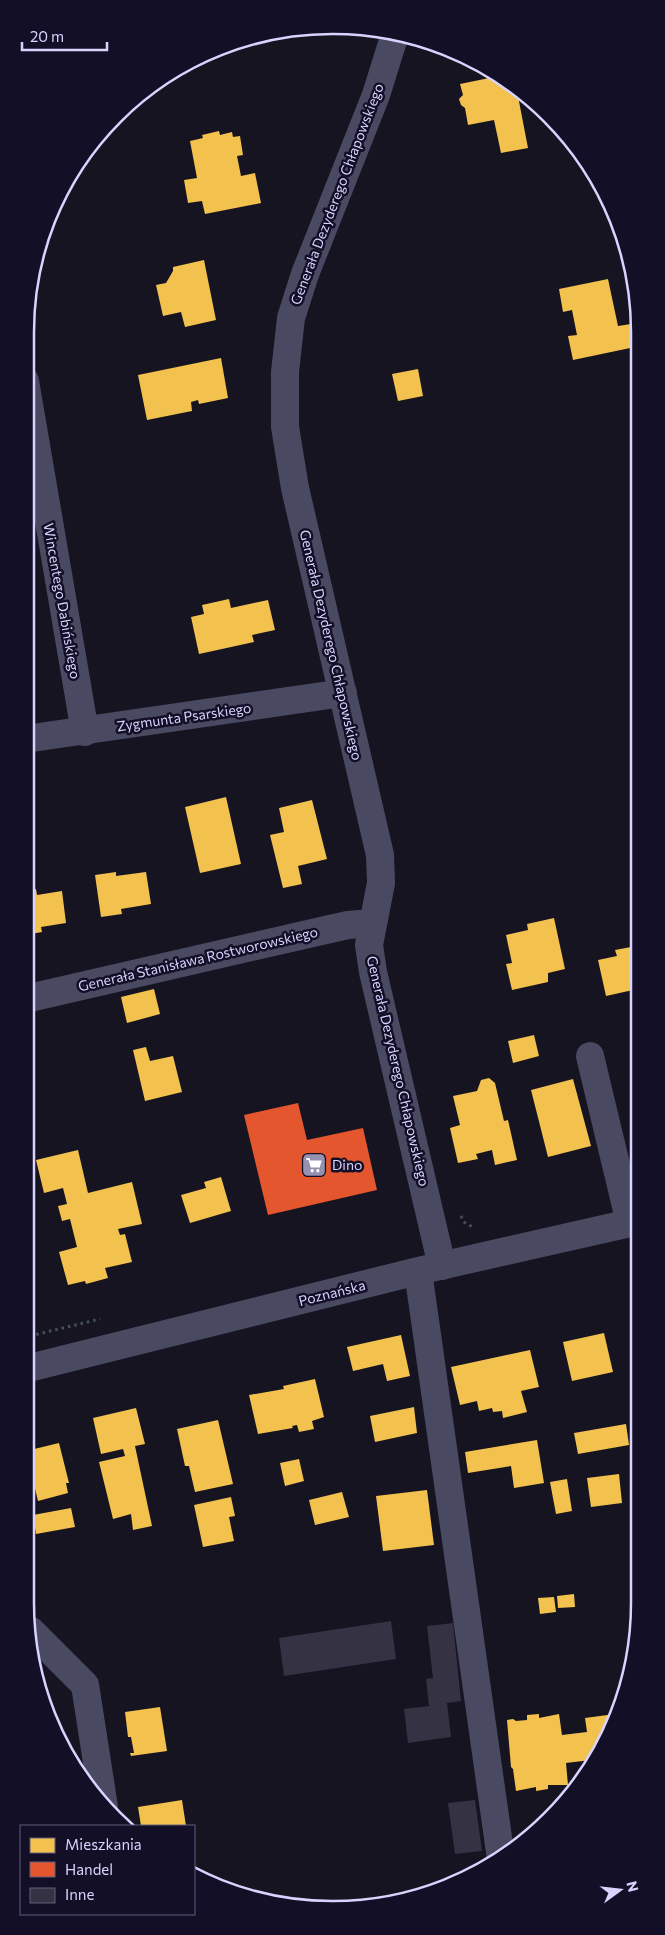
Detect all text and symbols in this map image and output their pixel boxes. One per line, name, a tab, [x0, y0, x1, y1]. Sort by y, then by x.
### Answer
scale bar	[22, 20, 108, 52]
text: 20 m	[30, 27, 64, 45]
street label: Generała Dezyderego Chłapowskiego	[286, 81, 387, 307]
street label: Wincentego Dabińskiego	[40, 522, 85, 680]
street label: Generała Dezyderego Chłapowskiego	[297, 528, 366, 762]
street label: Zygmunta Psarskiego	[116, 699, 252, 734]
street label: Generała Stanisława Rostworowskiego	[76, 923, 319, 994]
street label: Generała Dezyderego Chłapowskiego	[364, 954, 433, 1188]
supermarket icon: Dino	[301, 1152, 327, 1178]
place label: Dino	[332, 1156, 362, 1173]
street label: Poznańska	[297, 1276, 367, 1309]
legend	[20, 1825, 195, 1915]
text: Mieszkania	[65, 1835, 142, 1853]
text: Handel	[65, 1860, 113, 1878]
north arrow	[595, 1865, 645, 1915]
text: N	[623, 1879, 643, 1894]
text: Inne	[65, 1885, 94, 1903]

